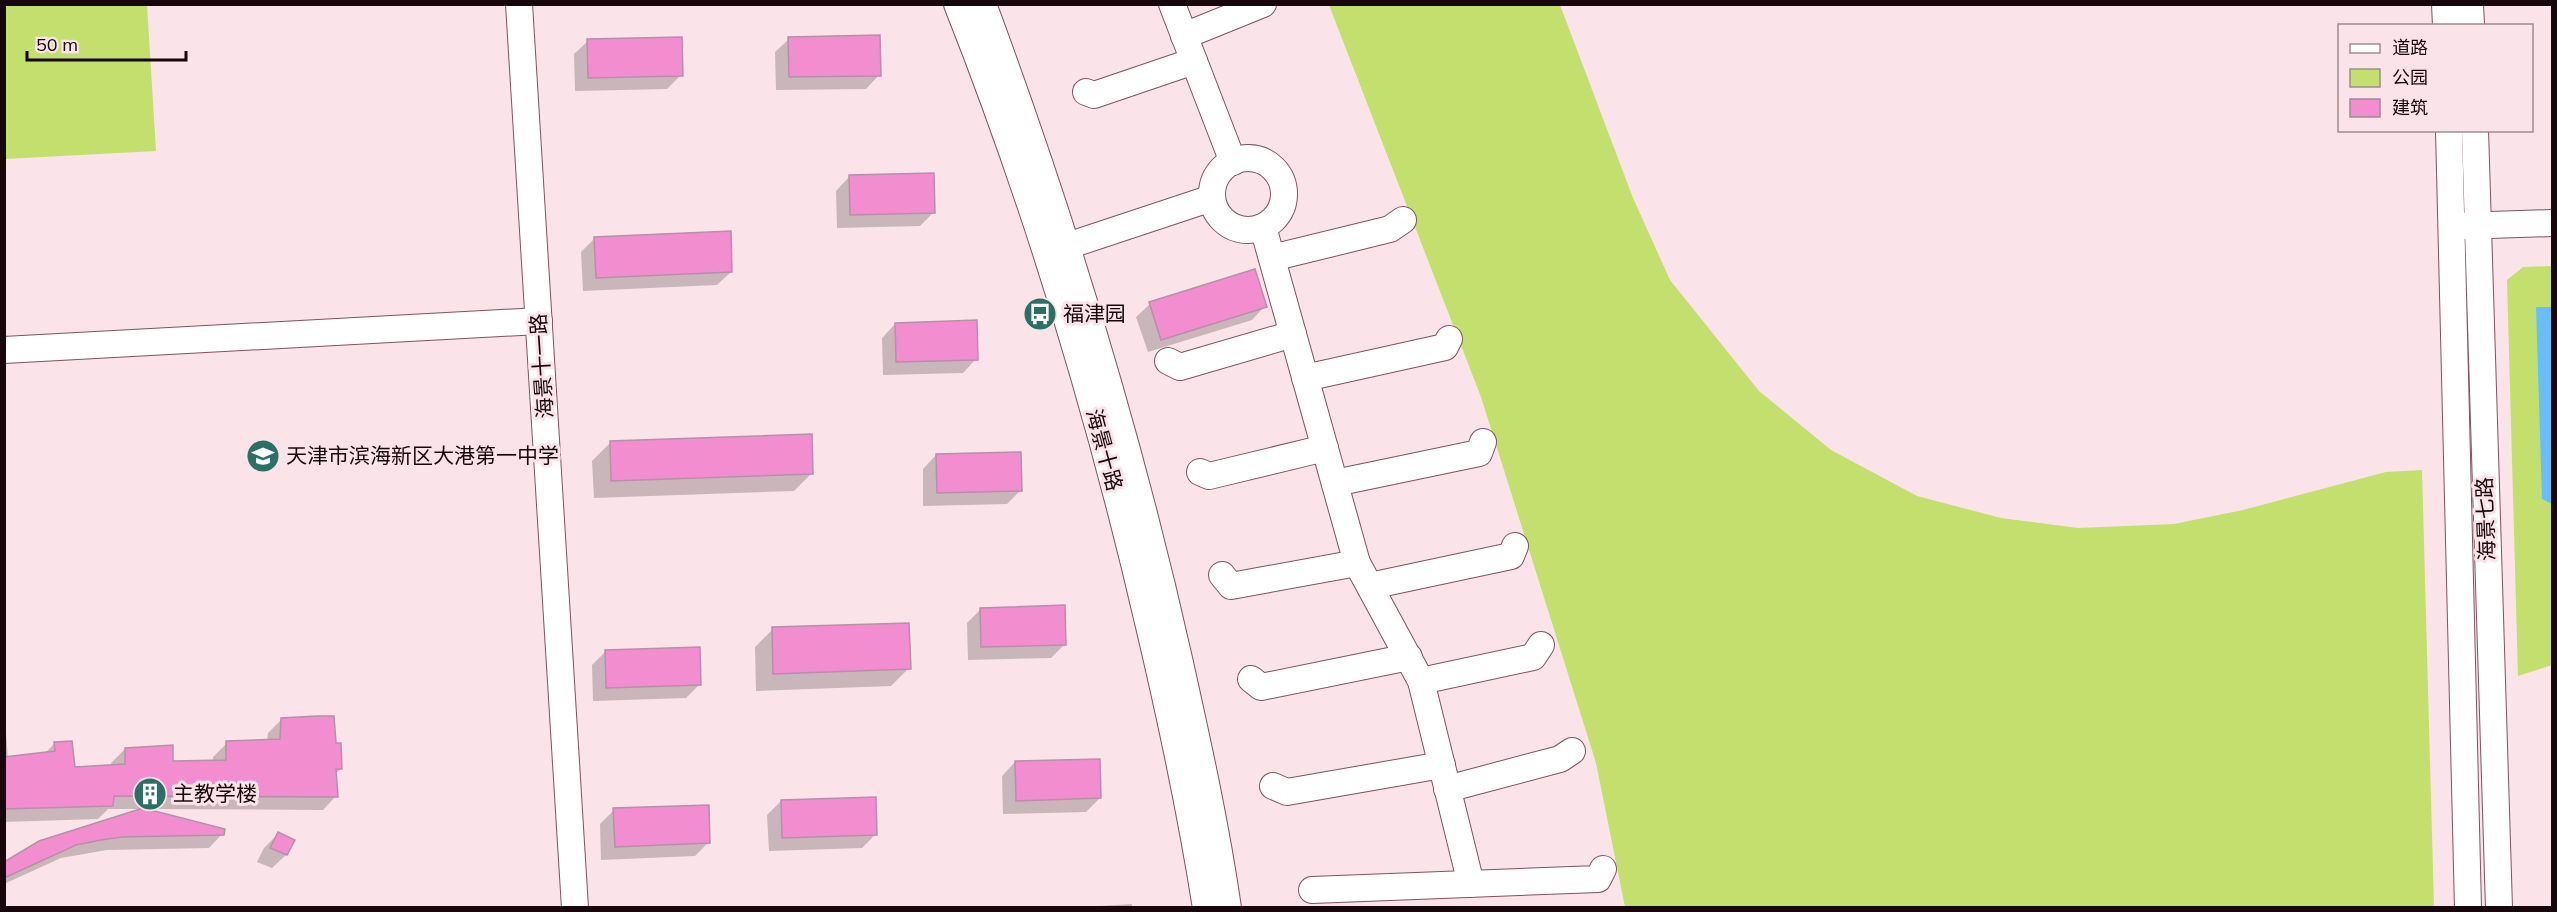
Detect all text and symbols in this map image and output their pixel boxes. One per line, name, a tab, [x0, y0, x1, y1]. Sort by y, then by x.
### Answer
scale bar	[27, 24, 186, 62]
legend	[2338, 24, 2533, 132]
text: 50 m	[36, 33, 78, 56]
text: 道路	[2392, 36, 2428, 59]
text: 公园	[2392, 66, 2428, 89]
text: 建筑	[2392, 96, 2428, 119]
bus stop icon: 福津园	[1022, 296, 1058, 332]
place label: 福津园	[1063, 300, 1126, 326]
street label: 海景十一路	[524, 313, 558, 419]
street label: 海景十路	[1082, 406, 1128, 494]
school or university icon: 天津市滨海新区大港第一中学	[245, 438, 281, 474]
place label: 天津市滨海新区大港第一中学	[286, 442, 559, 468]
street label: 海景七路	[2471, 477, 2499, 561]
building icon: 主教学楼	[132, 776, 168, 812]
place label: 主教学楼	[173, 780, 257, 806]

